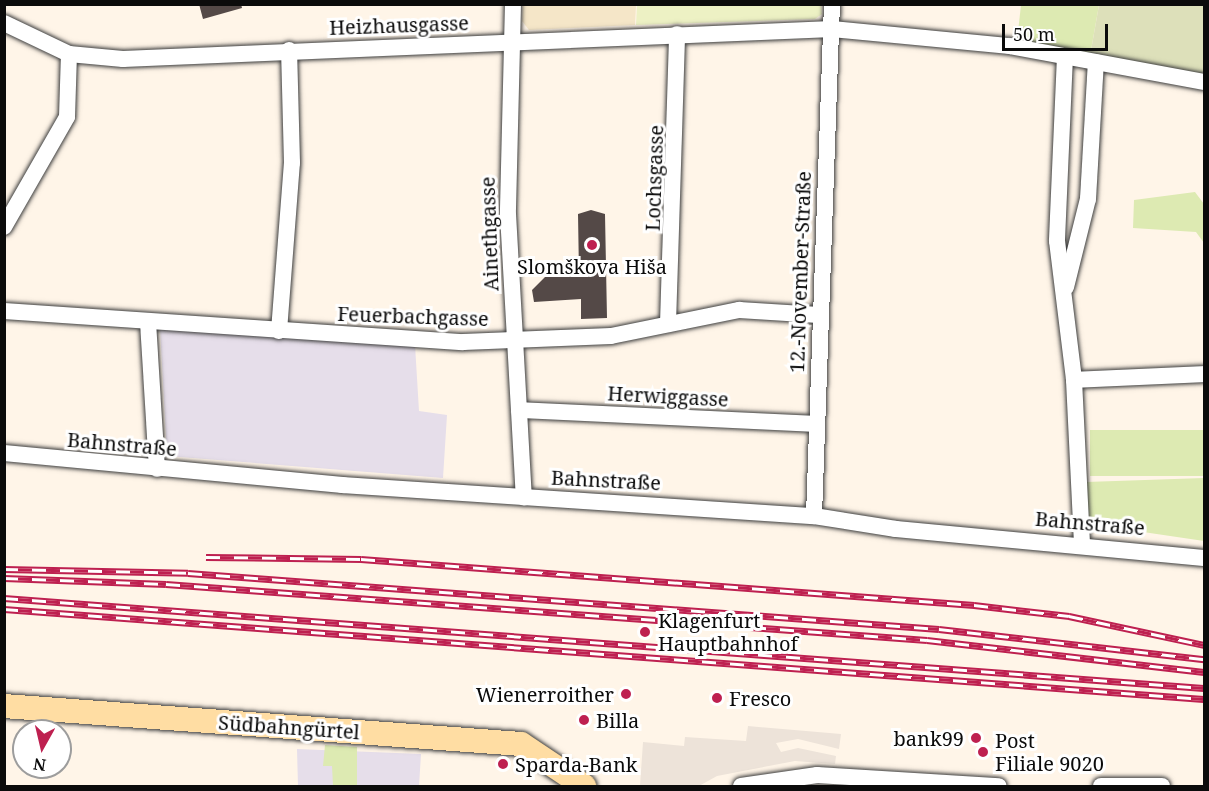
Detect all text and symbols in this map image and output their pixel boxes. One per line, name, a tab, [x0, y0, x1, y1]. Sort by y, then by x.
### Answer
street label: Heizhausgasse	[329, 11, 469, 39]
scale bar	[1005, 12, 1112, 50]
text: 50 m	[1013, 22, 1055, 46]
street label: Lochsgasse	[640, 124, 668, 232]
street label: 12.-November-Straße	[784, 171, 816, 373]
street label: Ainethgasse	[475, 176, 503, 292]
marker: Slomškova Hiša	[585, 238, 599, 252]
place label: Slomškova Hiša	[517, 254, 667, 278]
street label: Feuerbachgasse	[337, 301, 489, 331]
street label: Herwiggasse	[607, 381, 729, 411]
street label: Bahnstraße	[66, 427, 178, 461]
street label: Bahnstraße	[550, 465, 662, 495]
street label: Bahnstraße	[1034, 506, 1146, 540]
place label: Klagenfurt Hauptbahnhof	[658, 608, 798, 655]
marker: Klagenfurt Hauptbahnhof	[636, 623, 654, 641]
place label: Wienerroither	[476, 682, 614, 706]
place label: Fresco	[729, 686, 791, 710]
marker: Wienerroither	[619, 687, 633, 701]
marker: Fresco	[710, 691, 724, 705]
place label: Billa	[596, 708, 639, 732]
street label: Südbahngürtel	[217, 710, 361, 744]
marker: Billa	[577, 713, 591, 727]
north arrow	[12, 719, 72, 779]
place label: bank99	[894, 726, 964, 750]
place label: Post Filiale 9020	[995, 728, 1104, 775]
marker: bank99	[969, 731, 983, 745]
marker: Post Filiale 9020	[976, 745, 990, 759]
place label: Sparda-Bank	[515, 752, 638, 776]
text: N	[32, 753, 48, 777]
marker: Sparda-Bank	[496, 757, 510, 771]

